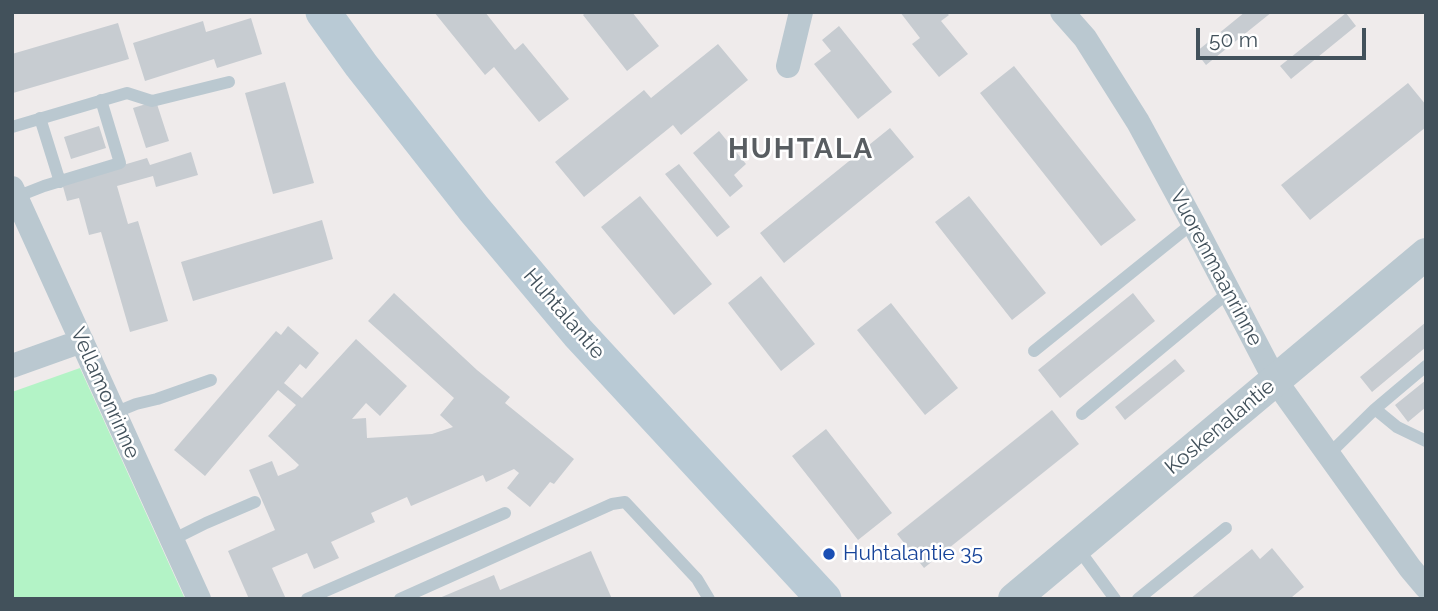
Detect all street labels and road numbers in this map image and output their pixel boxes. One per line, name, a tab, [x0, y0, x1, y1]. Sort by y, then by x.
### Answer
street label: Vuorenmaanrinne	[1164, 186, 1268, 350]
street label: Huhtalantie	[518, 264, 610, 364]
street label: Vellamonrinne	[65, 324, 145, 462]
street label: Koskenalantie	[1160, 374, 1280, 480]

